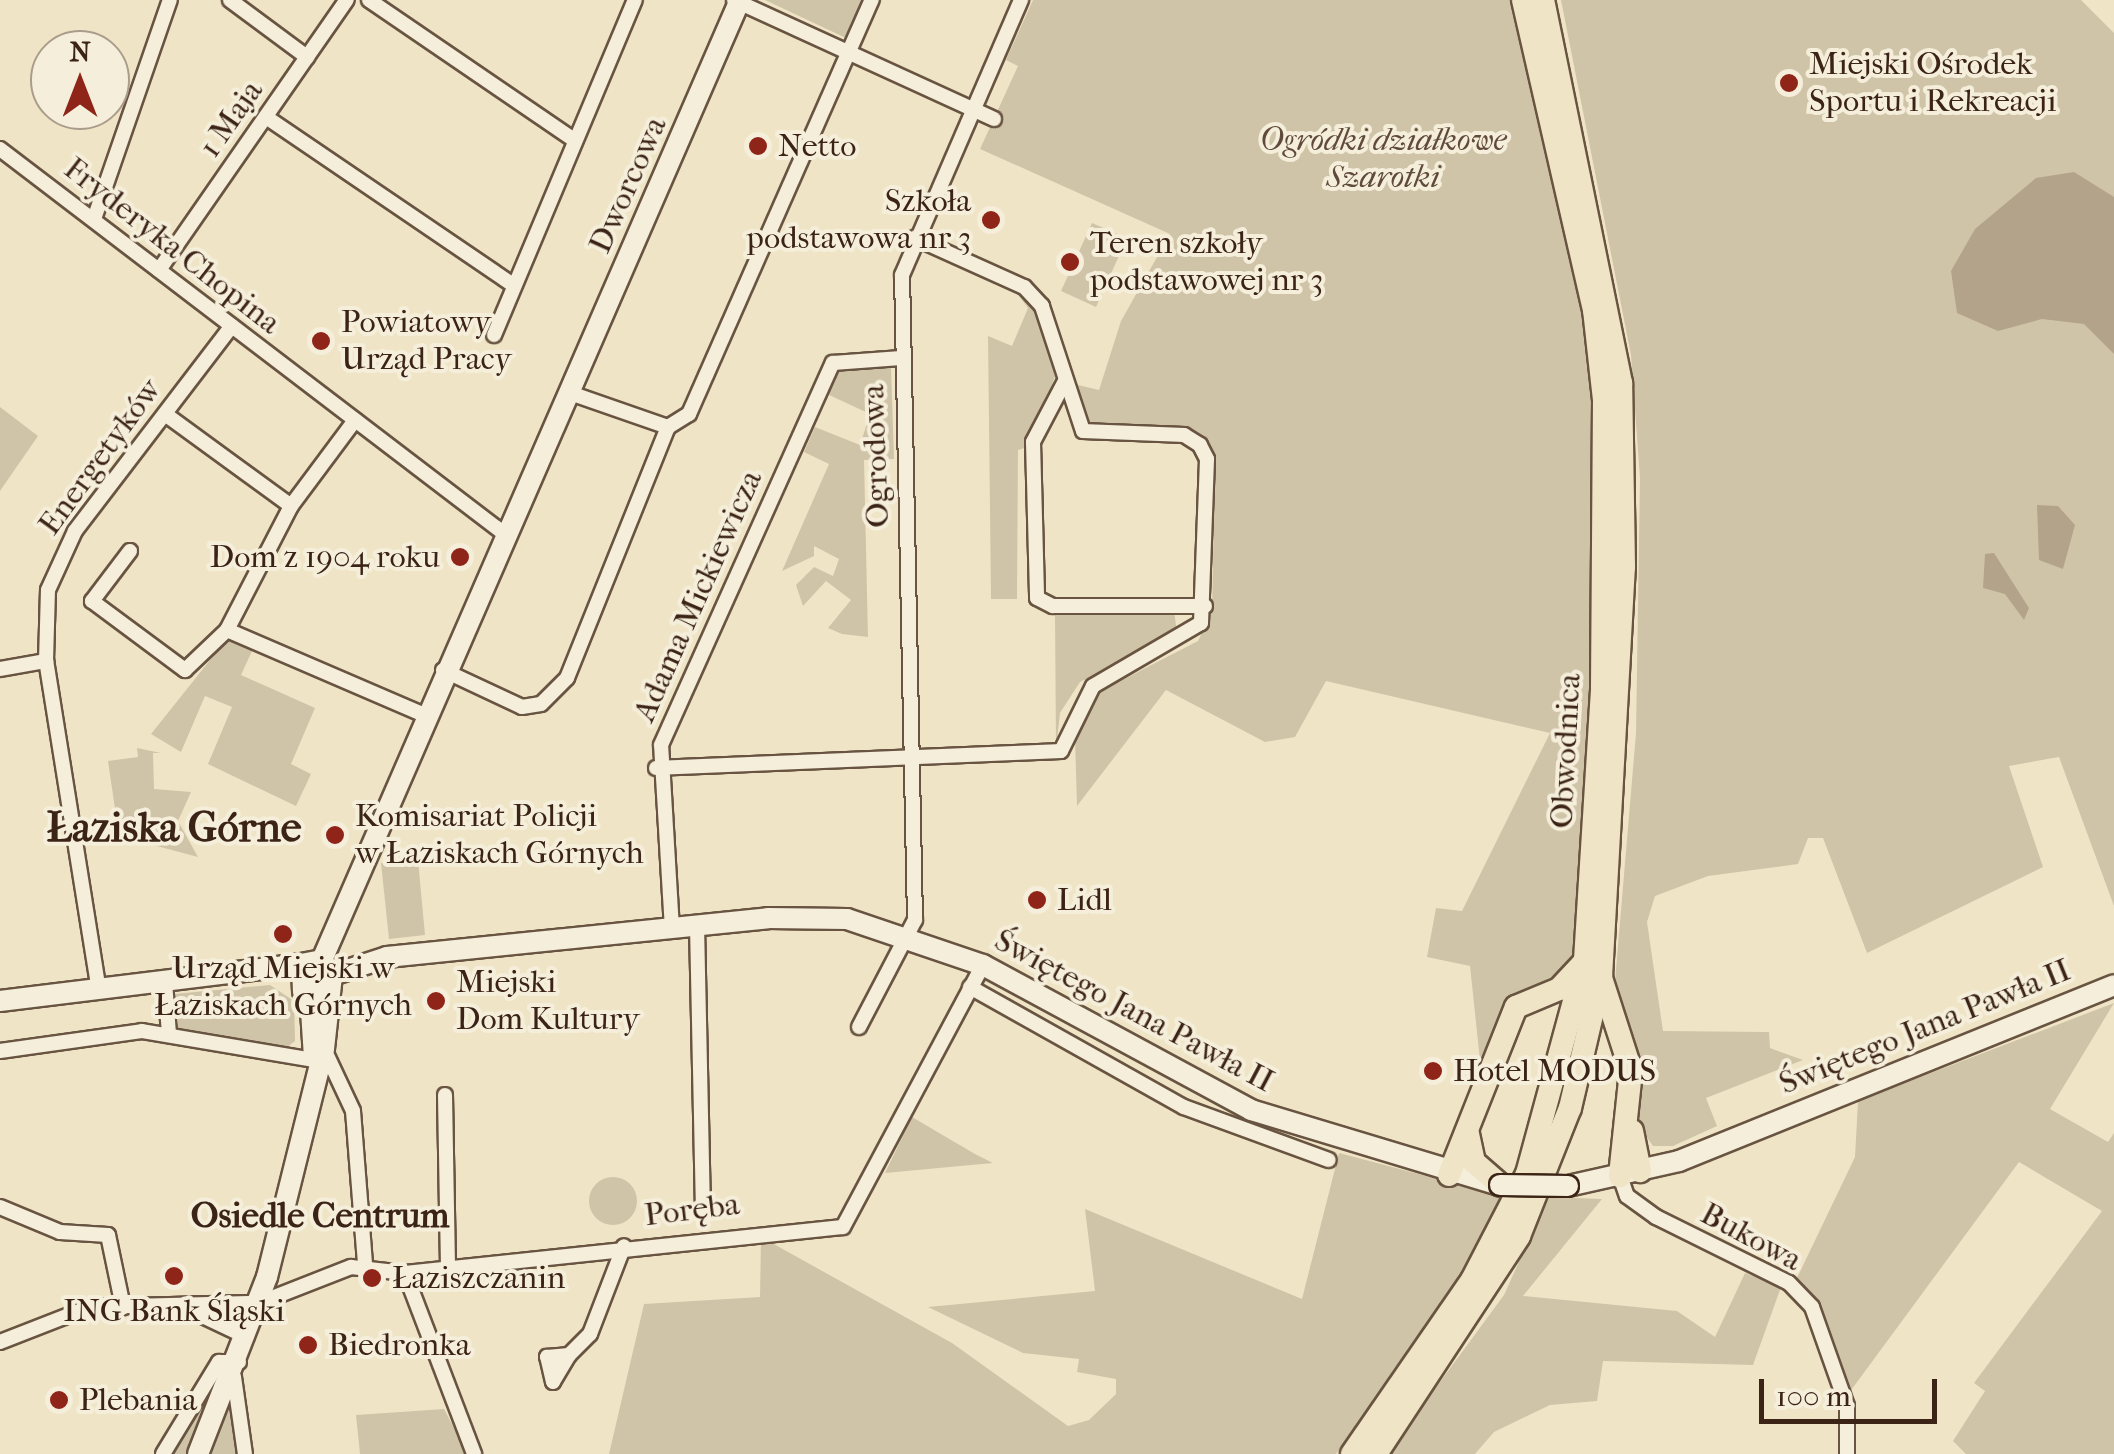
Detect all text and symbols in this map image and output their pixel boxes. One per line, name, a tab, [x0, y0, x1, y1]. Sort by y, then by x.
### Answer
north arrow	[30, 30, 130, 130]
text: N	[69, 35, 91, 68]
place label: Miejski Ośrodek Sportu i Rekreacji	[1809, 46, 2056, 121]
marker: Miejski Ośrodek Sportu i Rekreacji	[1778, 72, 1800, 94]
street label: 1 Maja	[191, 73, 271, 165]
street label: Dworcowa	[581, 111, 675, 259]
park label: Ogródki działkowe Szarotki	[1260, 122, 1506, 197]
place label: Netto	[778, 127, 857, 165]
marker: Netto	[747, 135, 769, 157]
street label: Fryderyka Chopina	[56, 150, 288, 342]
place label: Szkoła podstawowa nr 3	[747, 183, 971, 258]
marker: Szkoła podstawowa nr 3	[980, 209, 1002, 231]
place label: Teren szkoły podstawowej nr 3	[1090, 225, 1323, 300]
marker: Teren szkoły podstawowej nr 3	[1059, 251, 1081, 273]
place label: Powiatowy Urząd Pracy	[341, 304, 511, 379]
marker: Powiatowy Urząd Pracy	[310, 330, 332, 352]
street label: Energetyków	[30, 371, 170, 543]
street label: Ogrodowa	[854, 384, 898, 528]
street label: Adama Mickiewicza	[625, 464, 771, 728]
place label: Dom z 1904 roku	[210, 538, 440, 576]
marker: Dom z 1904 roku	[449, 546, 471, 568]
street label: Obwodnica	[1543, 673, 1589, 829]
place label: Komisariat Policji w Łaziskach Górnych	[355, 798, 644, 873]
district label: Łaziska Górne	[47, 803, 301, 853]
marker: Komisariat Policji w Łaziskach Górnych	[324, 824, 346, 846]
place label: Lidl	[1057, 881, 1112, 919]
marker: Lidl	[1026, 889, 1048, 911]
street label: Świętego Jana Pawła II	[988, 921, 1280, 1101]
marker: Urząd Miejski w Łaziskach Górnych	[272, 923, 294, 945]
place label: Urząd Miejski w Łaziskach Górnych	[154, 950, 412, 1025]
street label: Świętego Jana Pawła II	[1774, 951, 2076, 1103]
place label: Miejski Dom Kultury	[456, 964, 640, 1039]
marker: Miejski Dom Kultury	[425, 990, 447, 1012]
place label: Hotel MODUS	[1453, 1052, 1656, 1090]
marker: Hotel MODUS	[1422, 1060, 1444, 1082]
street label: Poręba	[642, 1185, 742, 1235]
district label: Osiedle Centrum	[191, 1195, 449, 1237]
street label: Bukowa	[1694, 1195, 1808, 1279]
place label: Łaziszczanin	[392, 1259, 565, 1297]
marker: ING Bank Śląski	[163, 1265, 185, 1287]
marker: Łaziszczanin	[361, 1267, 383, 1289]
place label: ING Bank Śląski	[63, 1292, 285, 1330]
place label: Biedronka	[328, 1326, 470, 1364]
marker: Biedronka	[297, 1334, 319, 1356]
scale bar	[1764, 1359, 1942, 1421]
text: 100 m	[1776, 1379, 1851, 1414]
place label: Plebania	[79, 1381, 197, 1419]
marker: Plebania	[48, 1389, 70, 1411]

